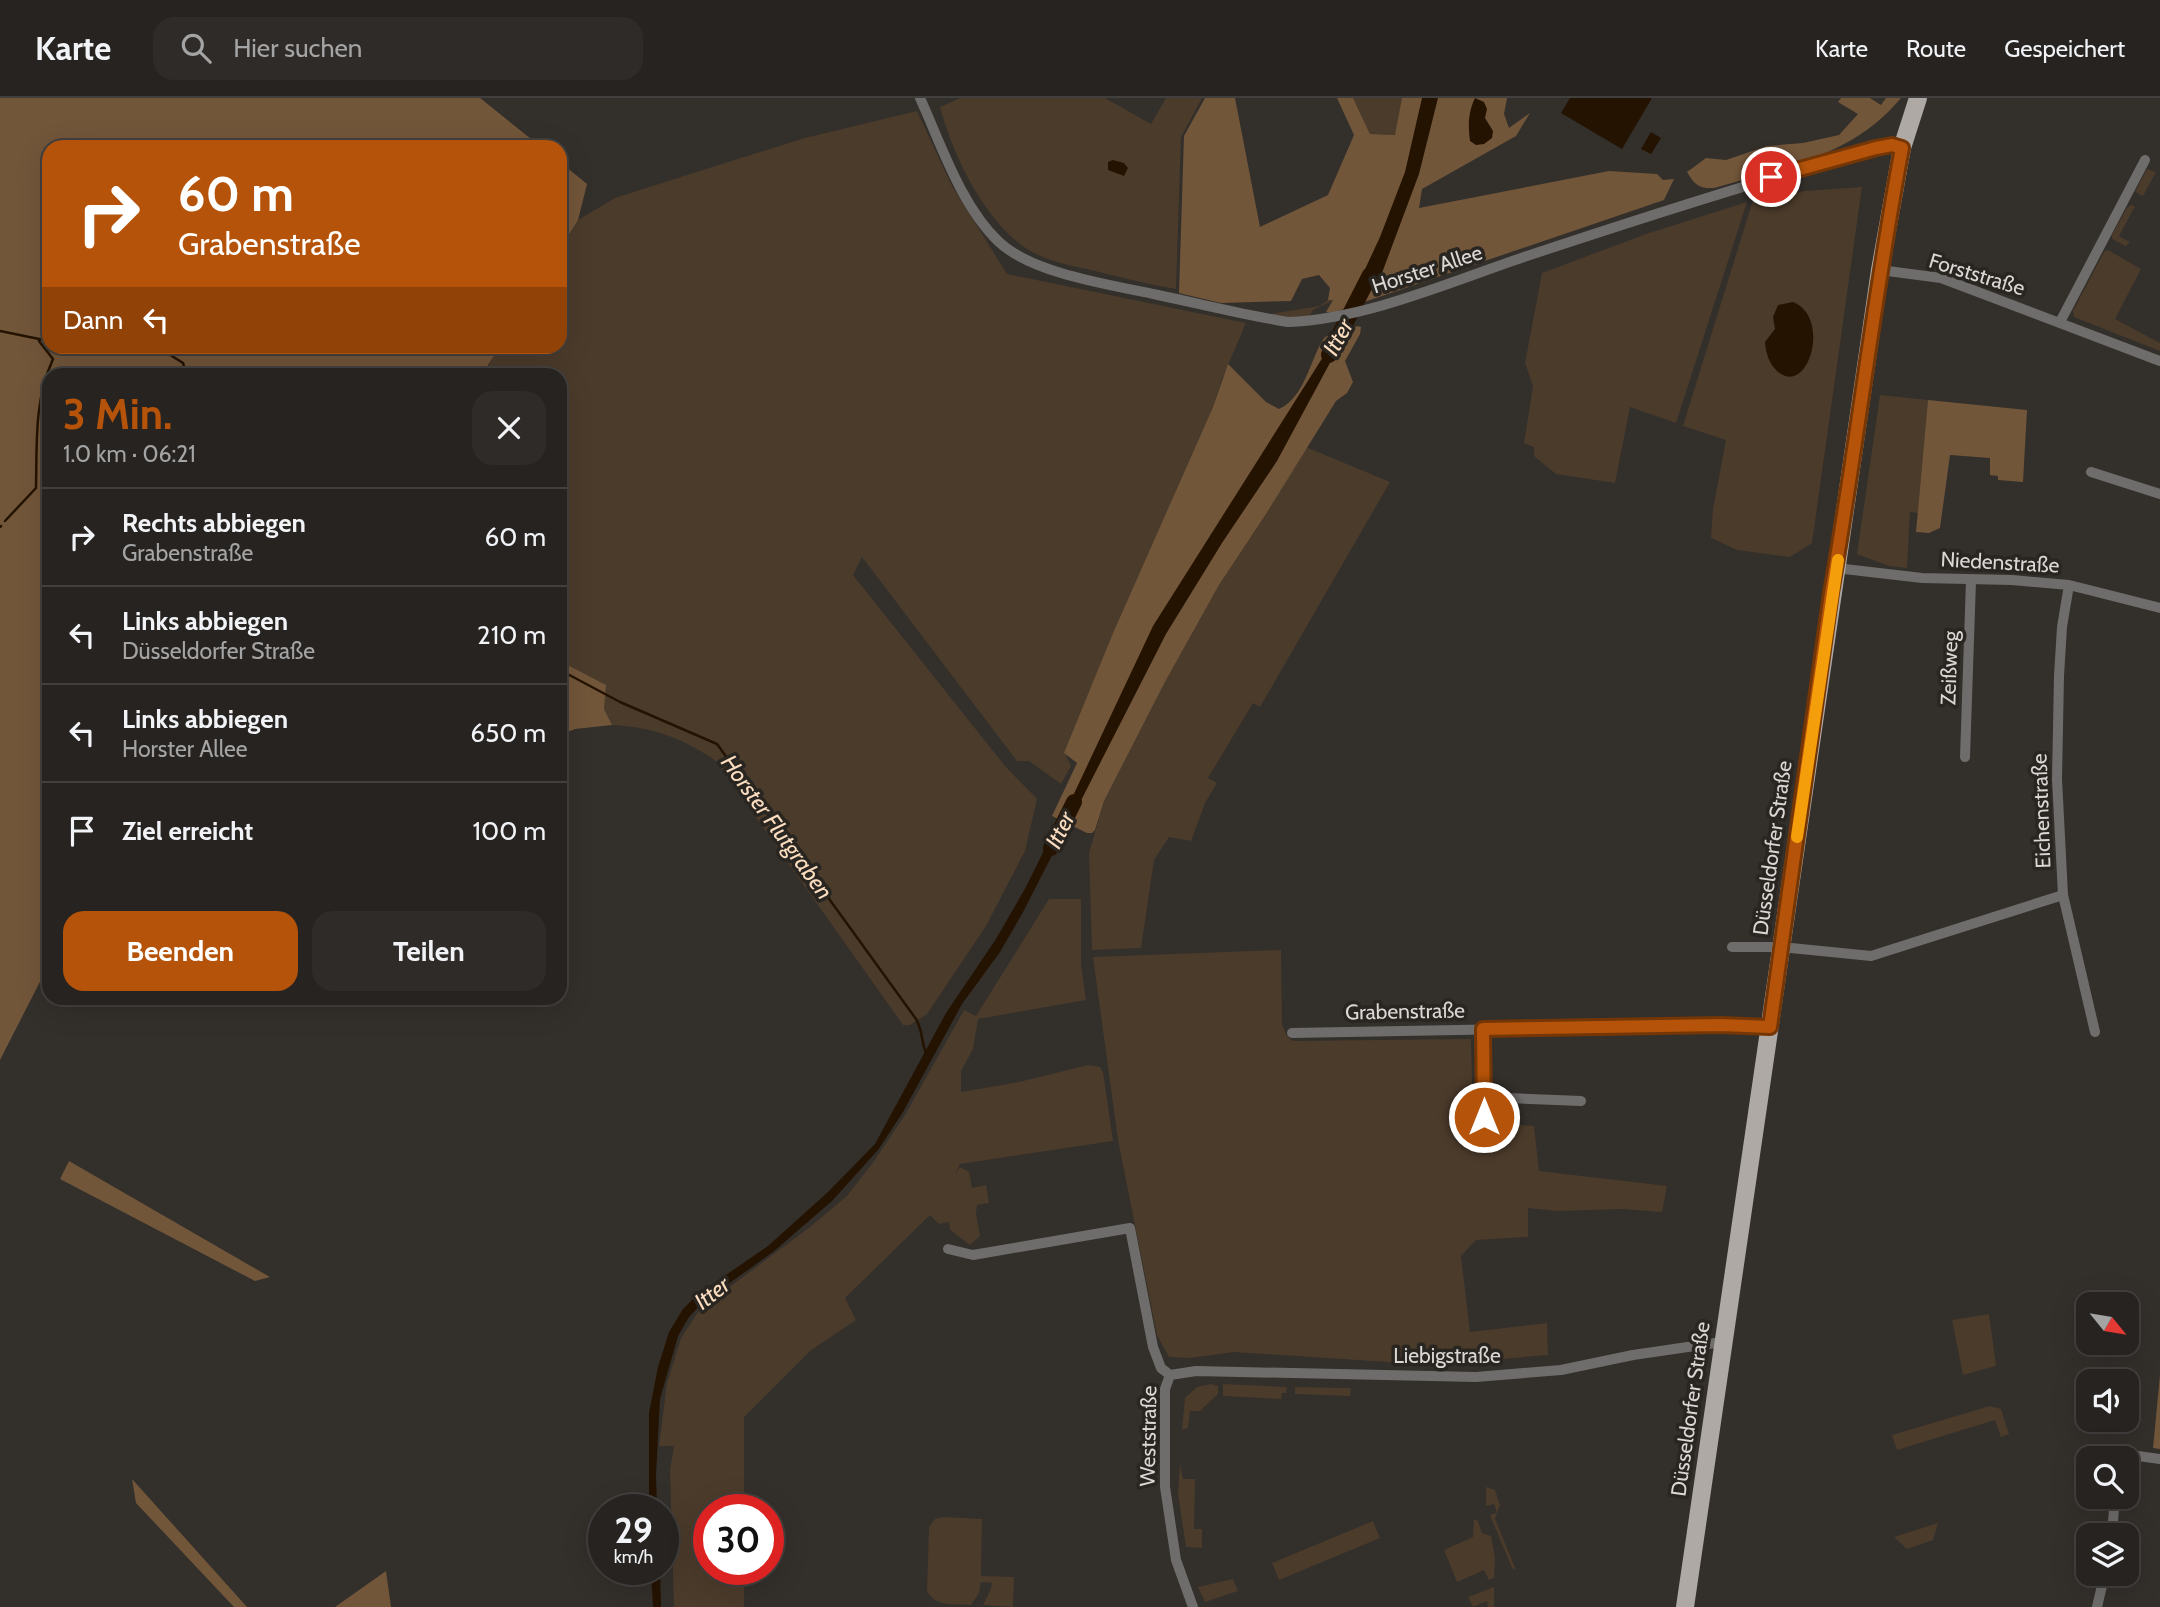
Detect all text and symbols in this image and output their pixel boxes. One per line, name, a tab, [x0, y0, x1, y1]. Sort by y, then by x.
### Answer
search box	[153, 17, 643, 80]
text: Karte	[35, 28, 111, 68]
icon: search	[177, 29, 215, 67]
text: Hier suchen	[233, 32, 362, 64]
text: Karte	[1815, 34, 1868, 63]
text: Route	[1906, 34, 1966, 63]
text: Gespeichert	[2004, 34, 2125, 63]
pin	[1741, 147, 1801, 207]
icon: arrive	[1752, 158, 1790, 196]
text: 60 m	[178, 164, 294, 223]
icon: right	[63, 168, 154, 259]
text: Grabenstraße	[178, 224, 361, 263]
street label: Horster Allee	[1369, 239, 1486, 299]
street label: Forststraße	[1926, 248, 2028, 301]
icon: left	[137, 301, 175, 339]
text: Dann	[63, 304, 123, 336]
water label: Itter	[1317, 313, 1360, 360]
text: 3 Min.	[63, 388, 172, 440]
button: close	[472, 391, 546, 465]
text: 1.0 km · 06:21	[63, 440, 196, 468]
text: Rechts abbiegen	[122, 507, 306, 539]
icon: right	[63, 518, 101, 556]
text: 60 m	[484, 521, 546, 553]
text: Grabenstraße	[122, 539, 253, 567]
street label: Niedenstraße	[1940, 546, 2060, 578]
text: Links abbiegen	[122, 605, 288, 637]
icon: left	[63, 616, 101, 654]
text: 210 m	[477, 619, 546, 651]
street label: Zeißweg	[1935, 630, 1963, 706]
text: Düsseldorfer Straße	[122, 637, 315, 665]
text: Links abbiegen	[122, 703, 288, 735]
icon: left	[63, 714, 101, 752]
text: 650 m	[470, 717, 546, 749]
text: Horster Allee	[122, 735, 248, 763]
water label: Horster Flutgraben	[715, 749, 839, 905]
street label: Eichenstraße	[2026, 753, 2055, 869]
street label: Düsseldorfer Straße	[1747, 759, 1797, 937]
water label: Itter	[1039, 806, 1081, 853]
icon: arrive	[63, 812, 101, 850]
text: Ziel erreicht	[122, 815, 253, 847]
text: 100 m	[473, 815, 546, 847]
button: Beenden	[63, 911, 298, 991]
button: Teilen	[312, 911, 546, 991]
street label: Grabenstraße	[1345, 997, 1465, 1025]
position arrow	[1447, 1080, 1521, 1154]
water label: Itter	[689, 1270, 736, 1315]
north arrow	[2076, 1292, 2138, 1354]
map controls	[2076, 1292, 2139, 1586]
street label: Düsseldorfer Straße	[1665, 1320, 1715, 1498]
street label: Liebigstraße	[1393, 1343, 1501, 1368]
button: sound	[2076, 1369, 2139, 1432]
street label: Weststraße	[1135, 1385, 1161, 1487]
button: search	[2076, 1446, 2139, 1509]
speed limit sign: 30	[693, 1494, 784, 1585]
text: 29	[614, 1509, 653, 1552]
button: layers	[2076, 1523, 2139, 1586]
text: km/h	[614, 1546, 653, 1568]

